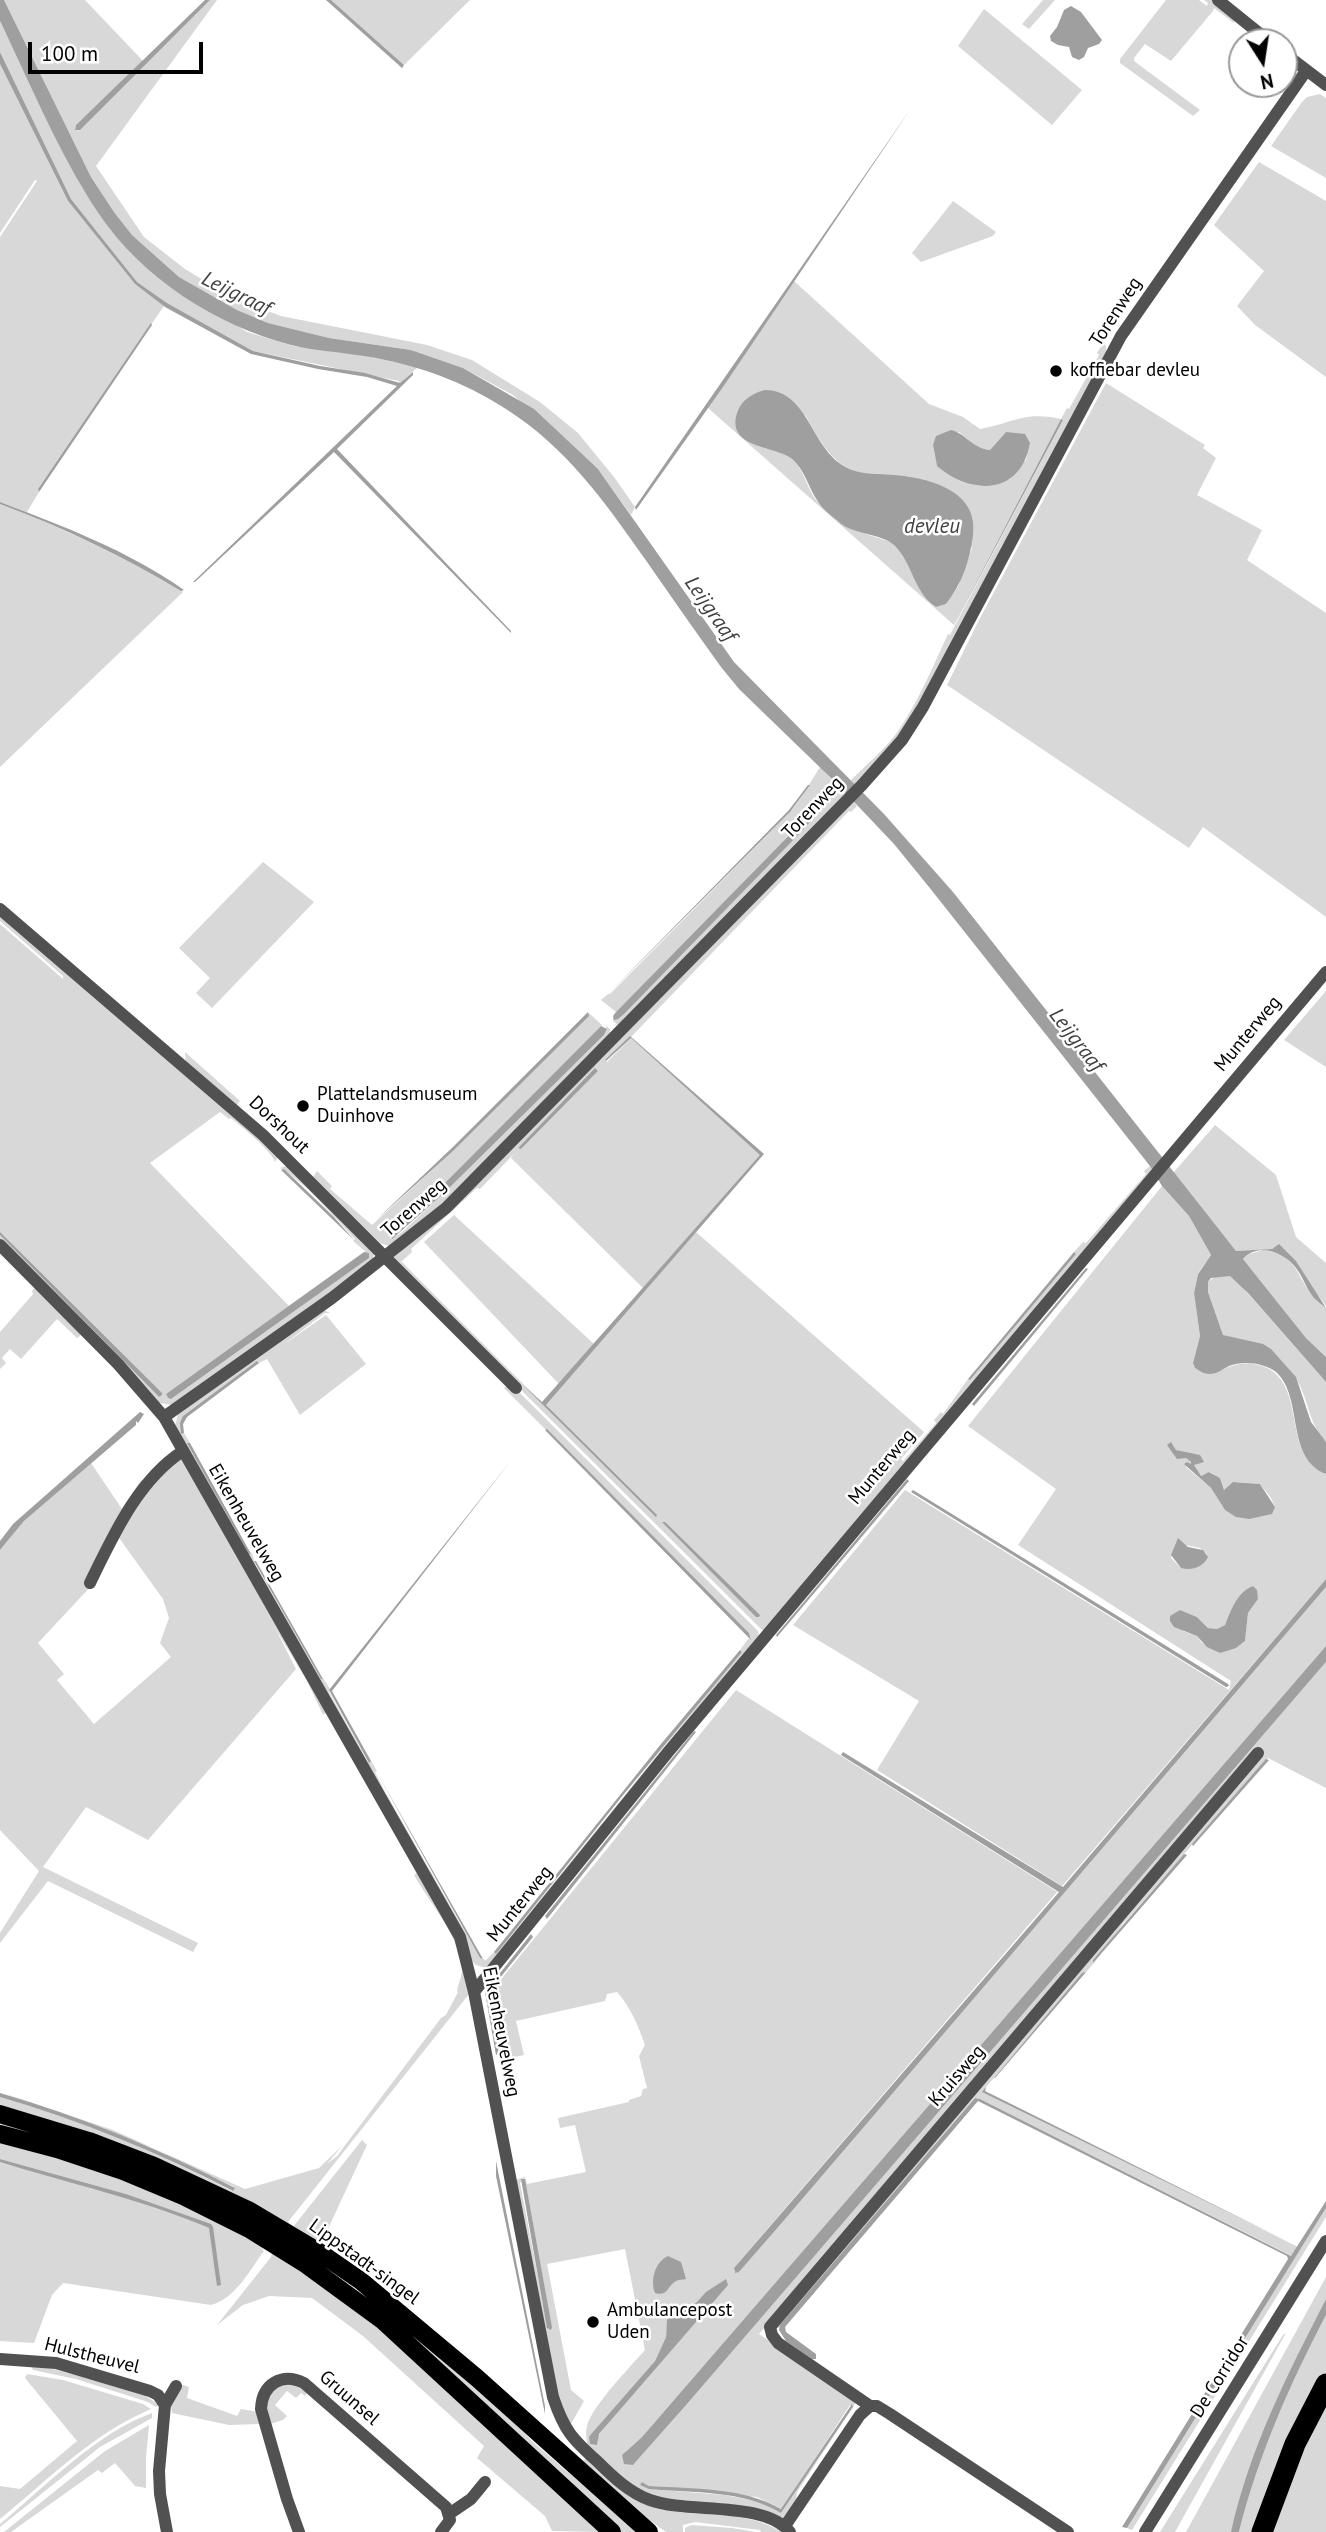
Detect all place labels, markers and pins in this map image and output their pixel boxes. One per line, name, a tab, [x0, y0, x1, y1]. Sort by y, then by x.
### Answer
place label: koffiebar devleu	[1070, 360, 1200, 382]
marker: koffiebar devleu	[1048, 363, 1064, 379]
place label: Plattelandsmuseum Duinhove	[317, 1084, 477, 1128]
marker: Plattelandsmuseum Duinhove	[295, 1098, 311, 1114]
place label: Ambulancepost Uden	[607, 2300, 732, 2344]
marker: Ambulancepost Uden	[585, 2314, 601, 2330]

